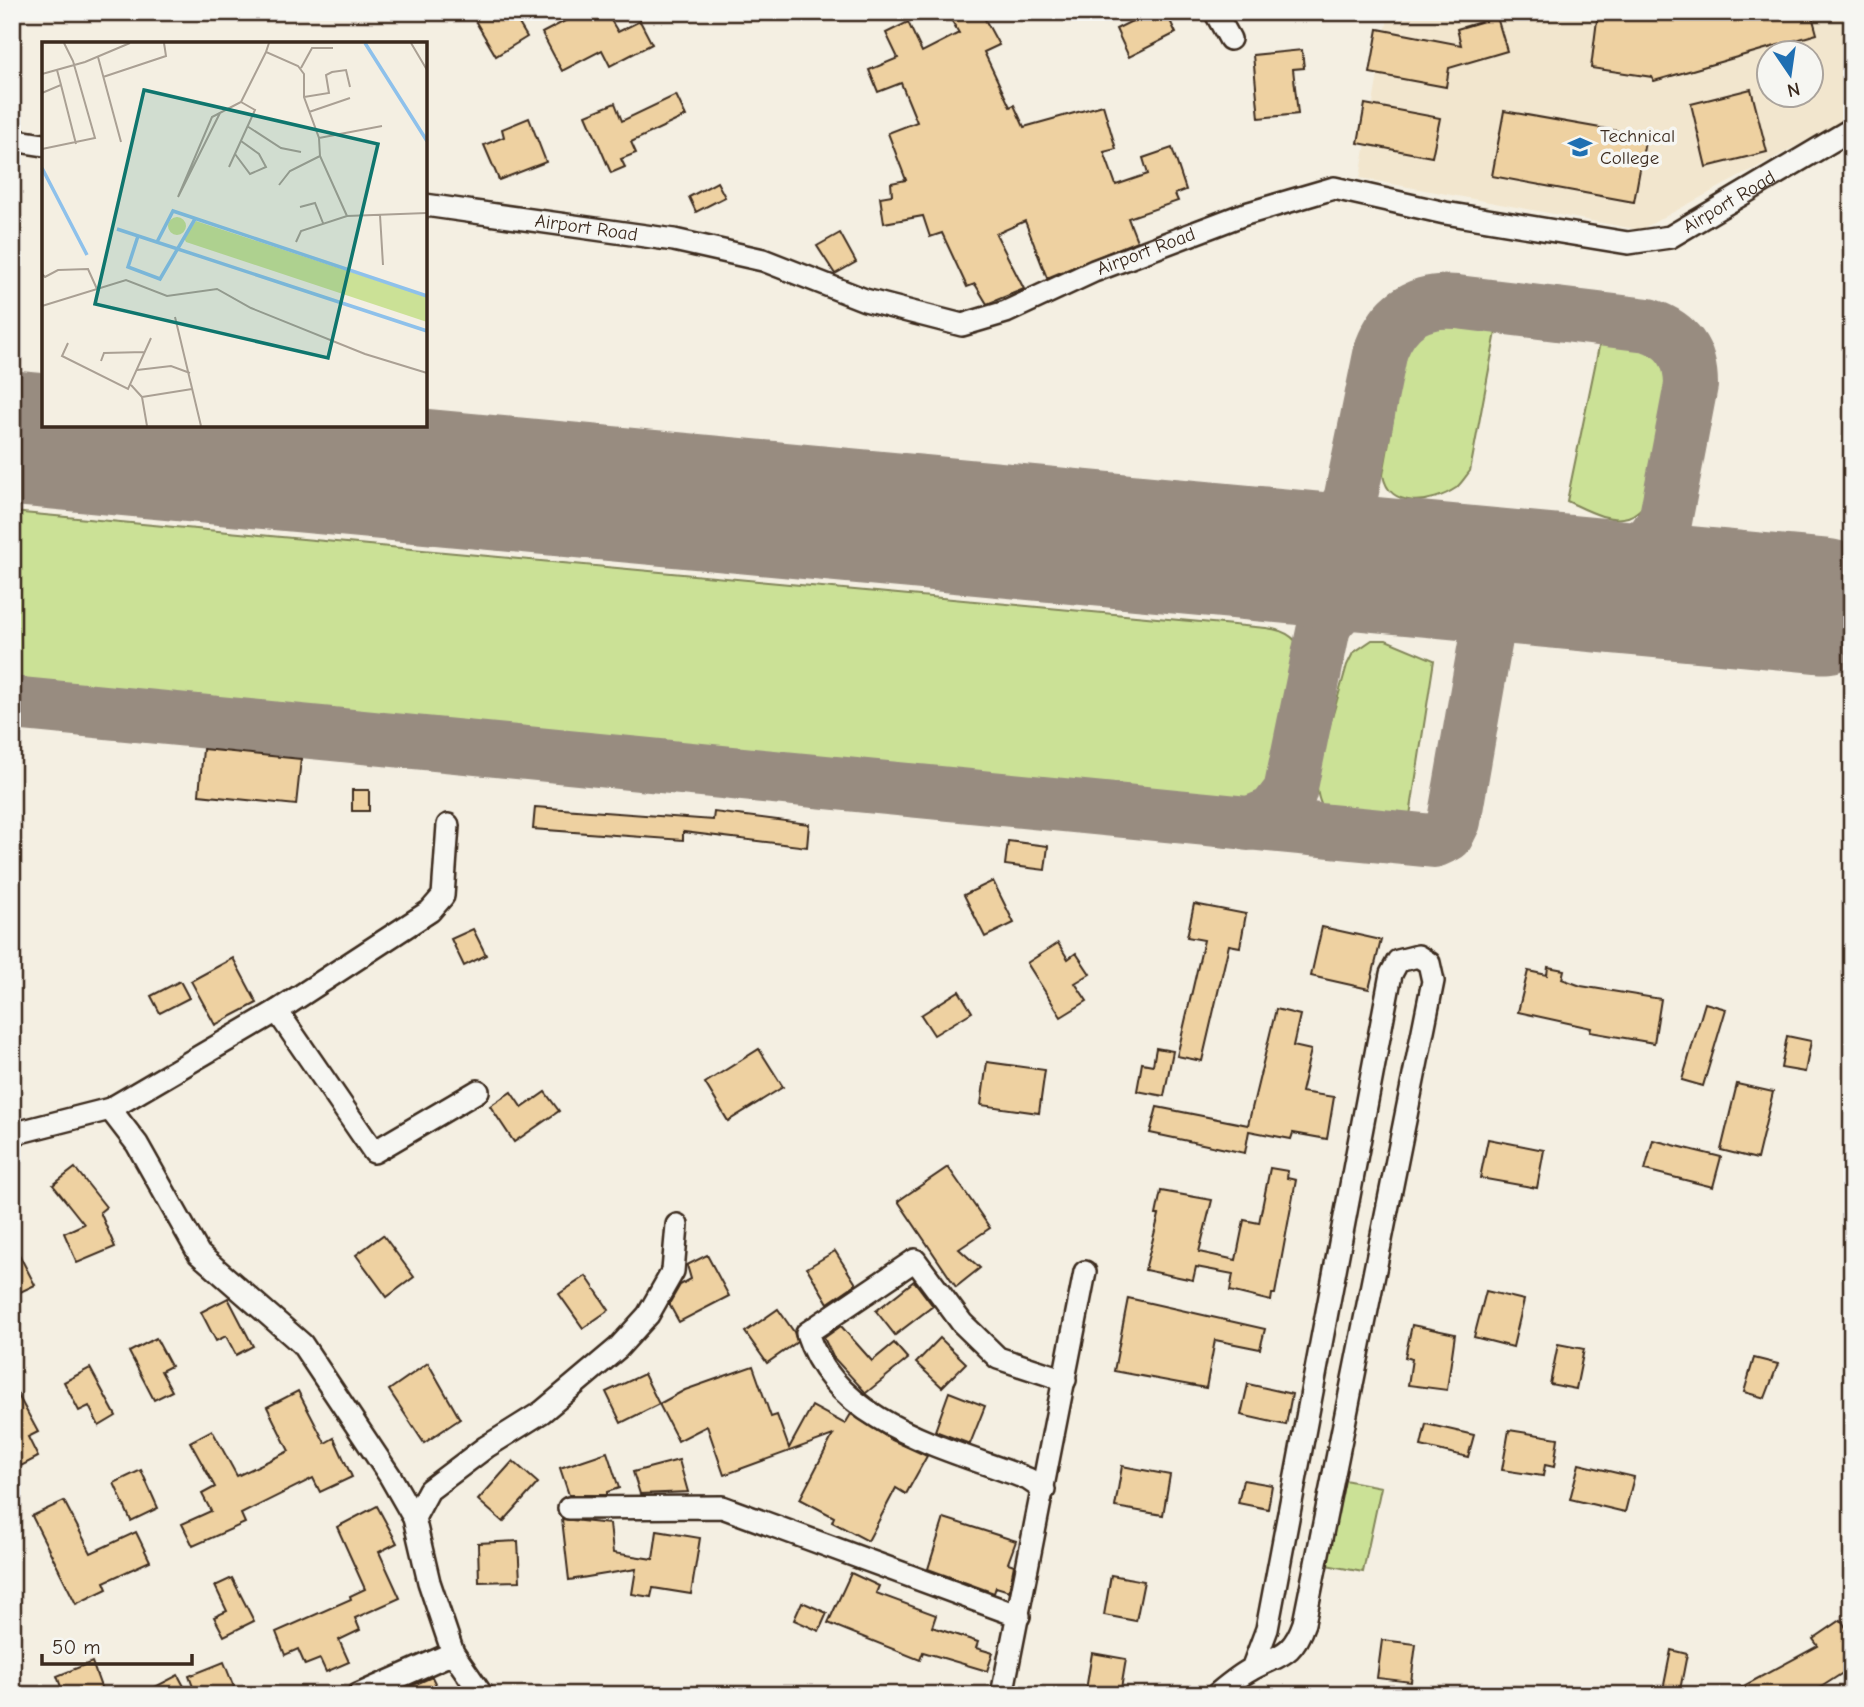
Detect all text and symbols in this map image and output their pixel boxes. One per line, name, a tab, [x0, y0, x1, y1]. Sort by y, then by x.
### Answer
north arrow	[1756, 38, 1826, 108]
inset map	[42, 42, 427, 427]
text: N	[1785, 77, 1802, 102]
place label: Technical College	[1600, 125, 1675, 169]
school or university icon: Technical College	[1566, 133, 1594, 161]
street label: Airport Road	[1679, 166, 1779, 238]
street label: Airport Road	[534, 210, 639, 246]
street label: Airport Road	[1094, 223, 1198, 280]
scale bar	[42, 1623, 192, 1667]
text: 50 m	[52, 1635, 101, 1659]

